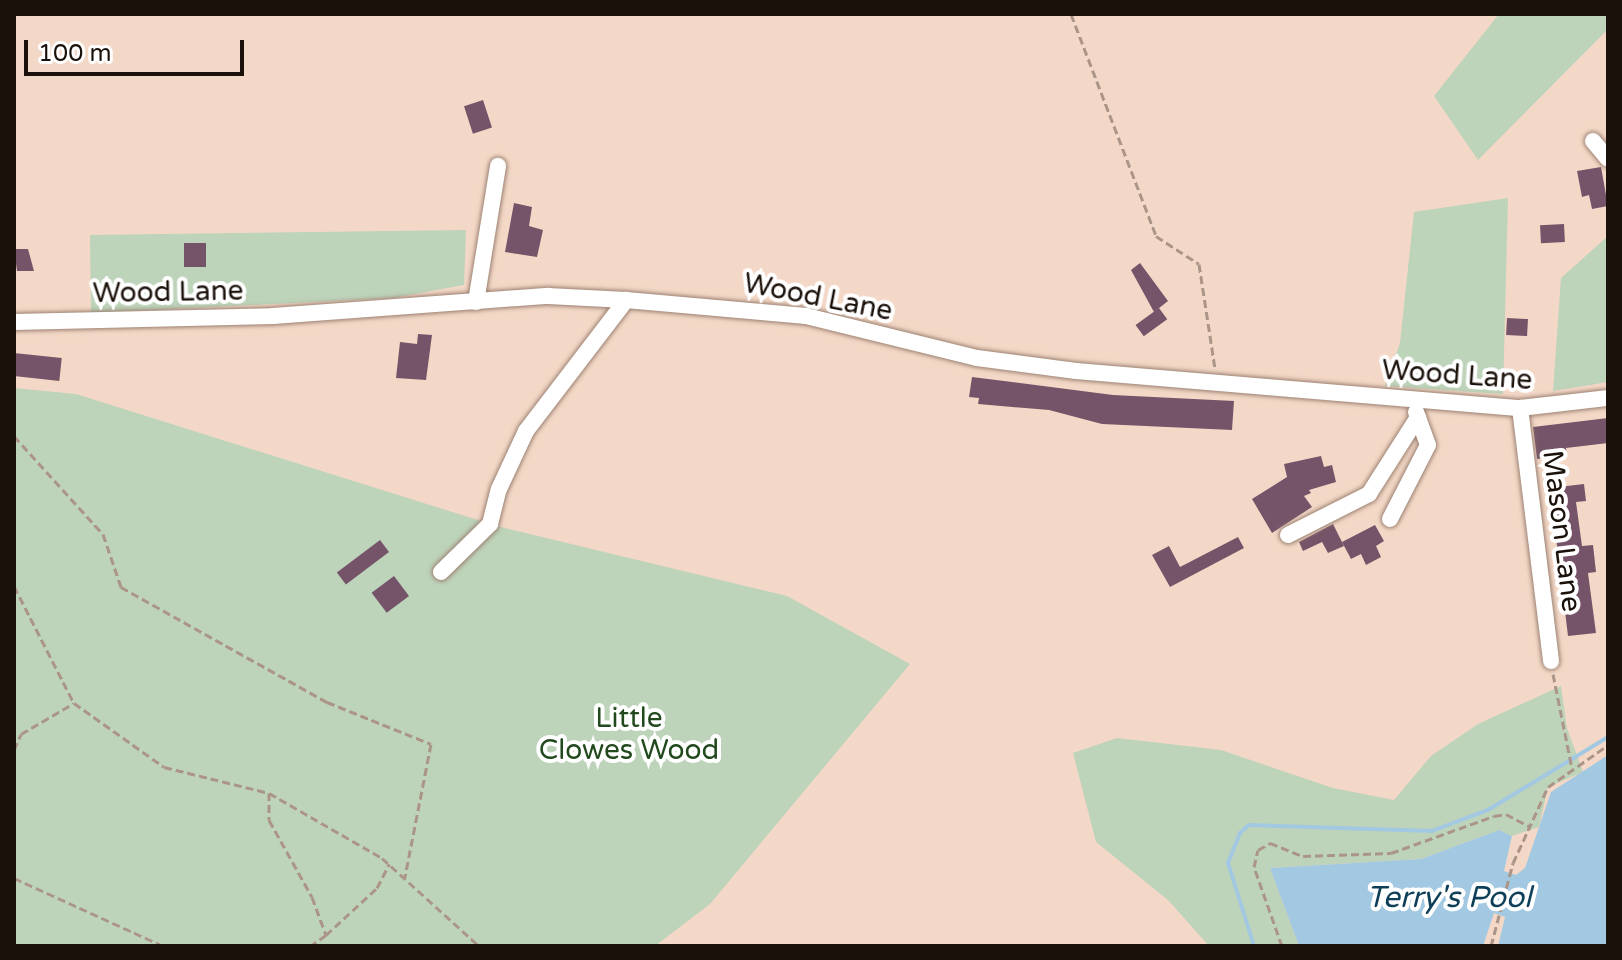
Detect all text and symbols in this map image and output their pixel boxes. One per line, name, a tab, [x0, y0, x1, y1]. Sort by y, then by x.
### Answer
scale bar	[28, 24, 248, 74]
text: 100 m	[38, 39, 112, 68]
street label: Wood Lane	[741, 266, 895, 328]
street label: Wood Lane	[92, 274, 244, 310]
street label: Wood Lane	[1381, 353, 1533, 397]
street label: Mason Lane	[1535, 448, 1589, 614]
park label: Little Clowes Wood	[539, 701, 719, 767]
water label: Terry's Pool	[1367, 880, 1531, 916]

